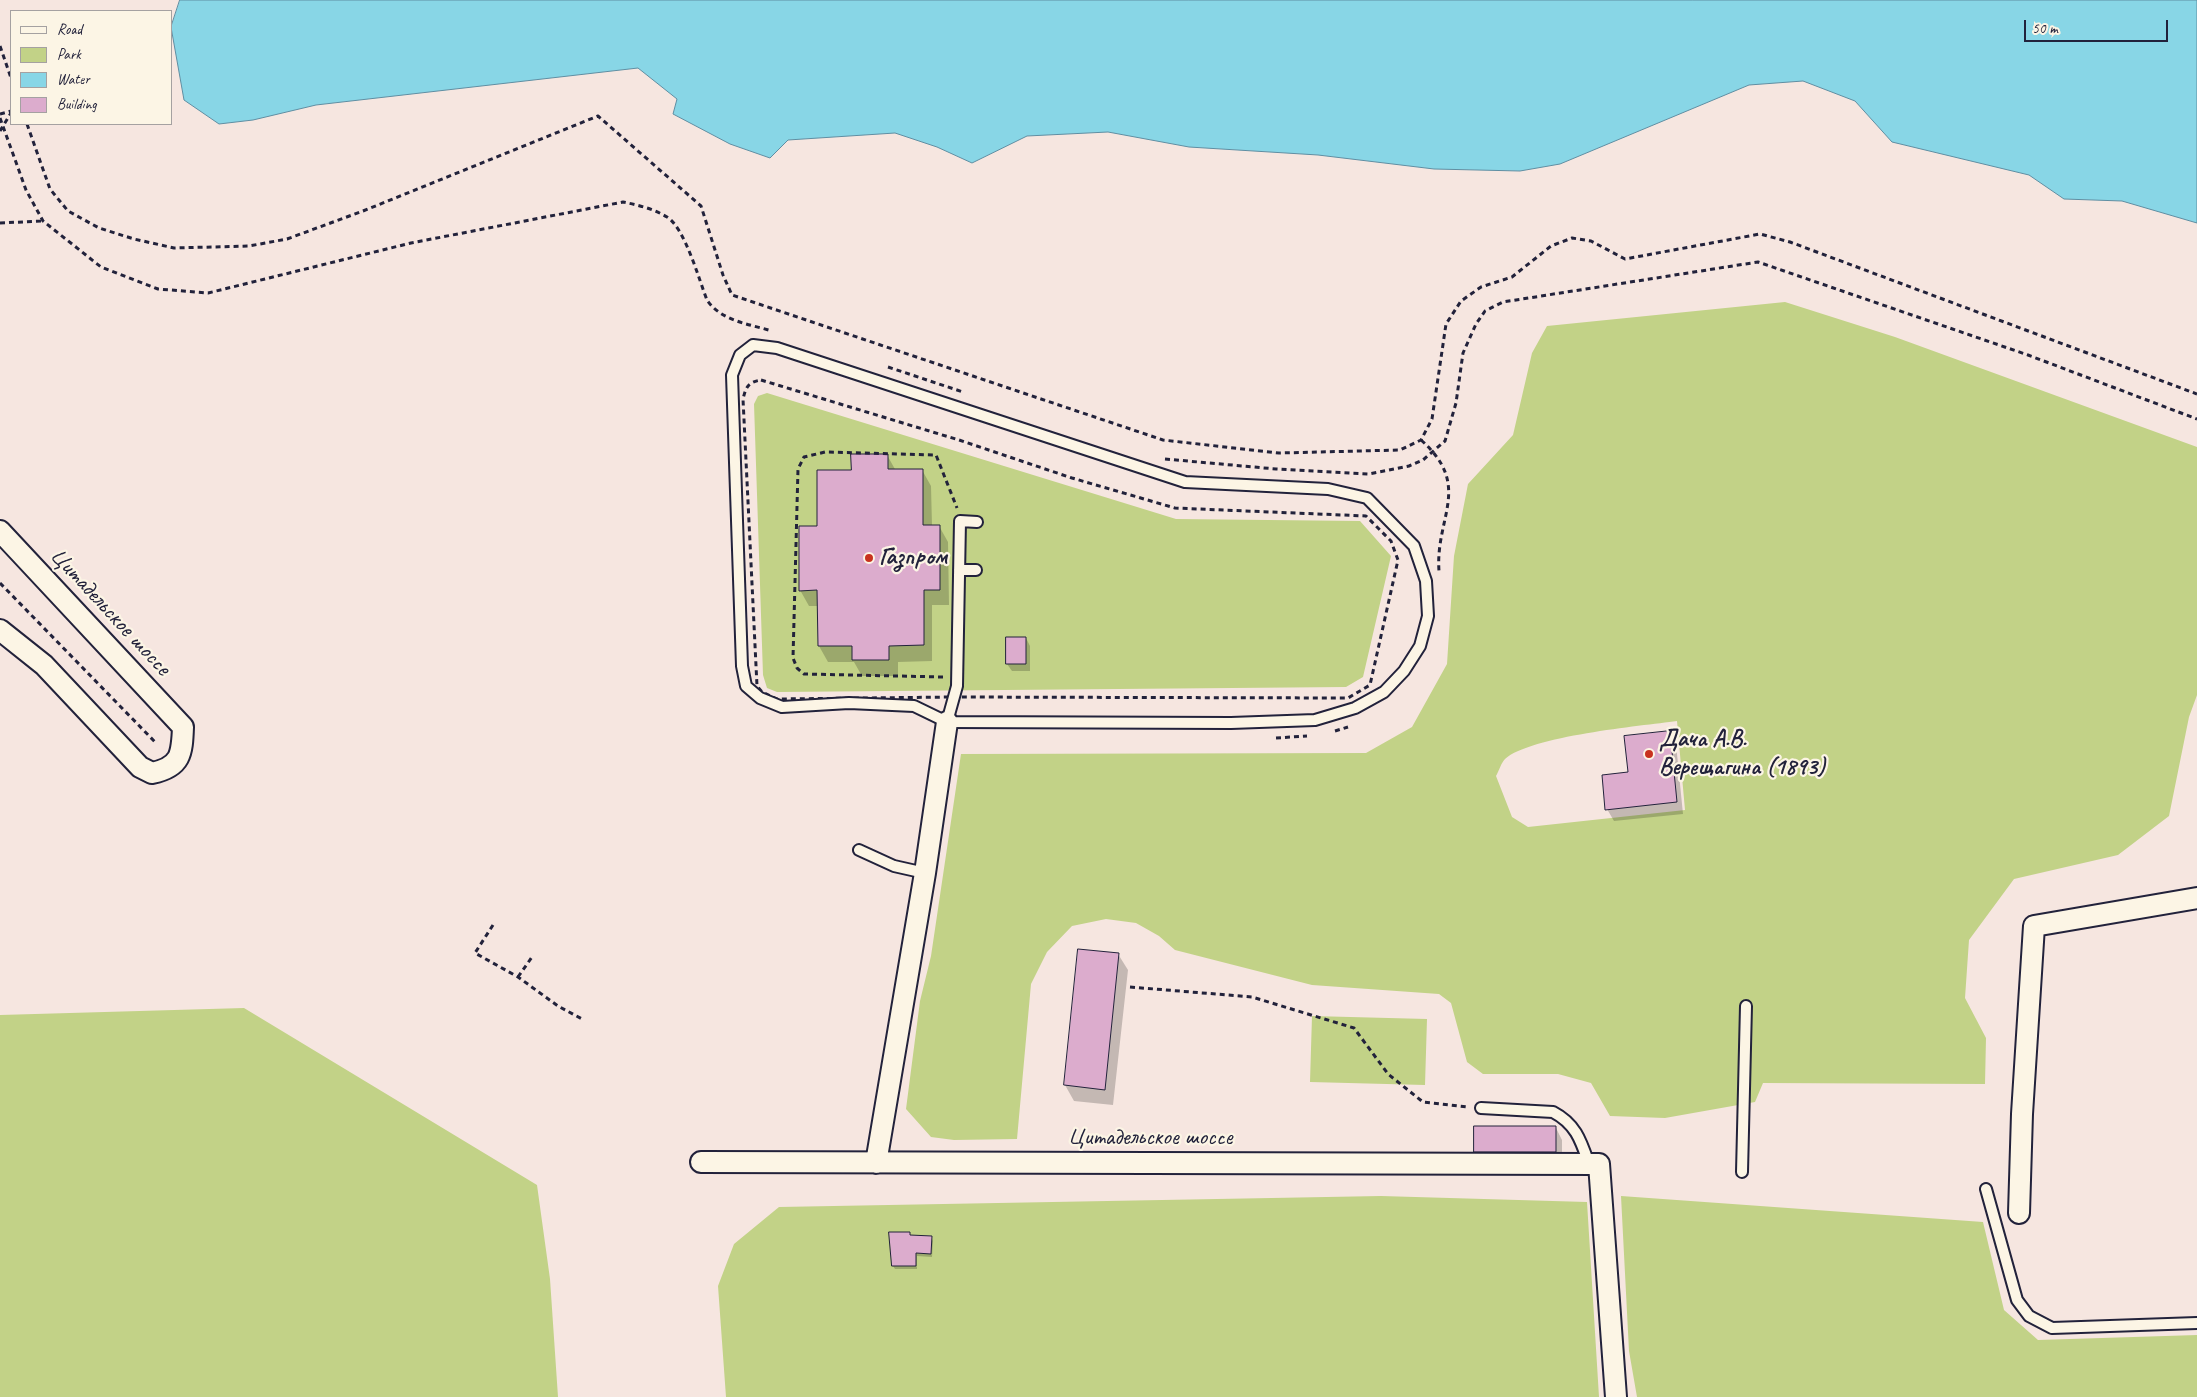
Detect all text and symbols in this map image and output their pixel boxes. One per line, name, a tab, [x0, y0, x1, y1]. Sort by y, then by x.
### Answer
legend	[10, 10, 172, 125]
scale bar	[2027, 10, 2171, 42]
text: 50 m	[2032, 19, 2058, 38]
text: Road	[57, 20, 82, 39]
text: Park	[57, 45, 81, 64]
text: Water	[57, 70, 90, 89]
text: Building	[57, 95, 96, 114]
street label: Цитадельское шоссе	[43, 542, 177, 682]
place label: Газпром	[879, 544, 947, 572]
marker: Газпром	[863, 552, 875, 564]
place label: Дача А.В. Верещагина (1893)	[1659, 726, 1825, 782]
marker: Дача А.В. Верещагина (1893)	[1643, 748, 1655, 760]
street label: Цитадельское шоссе	[1068, 1124, 1232, 1152]

